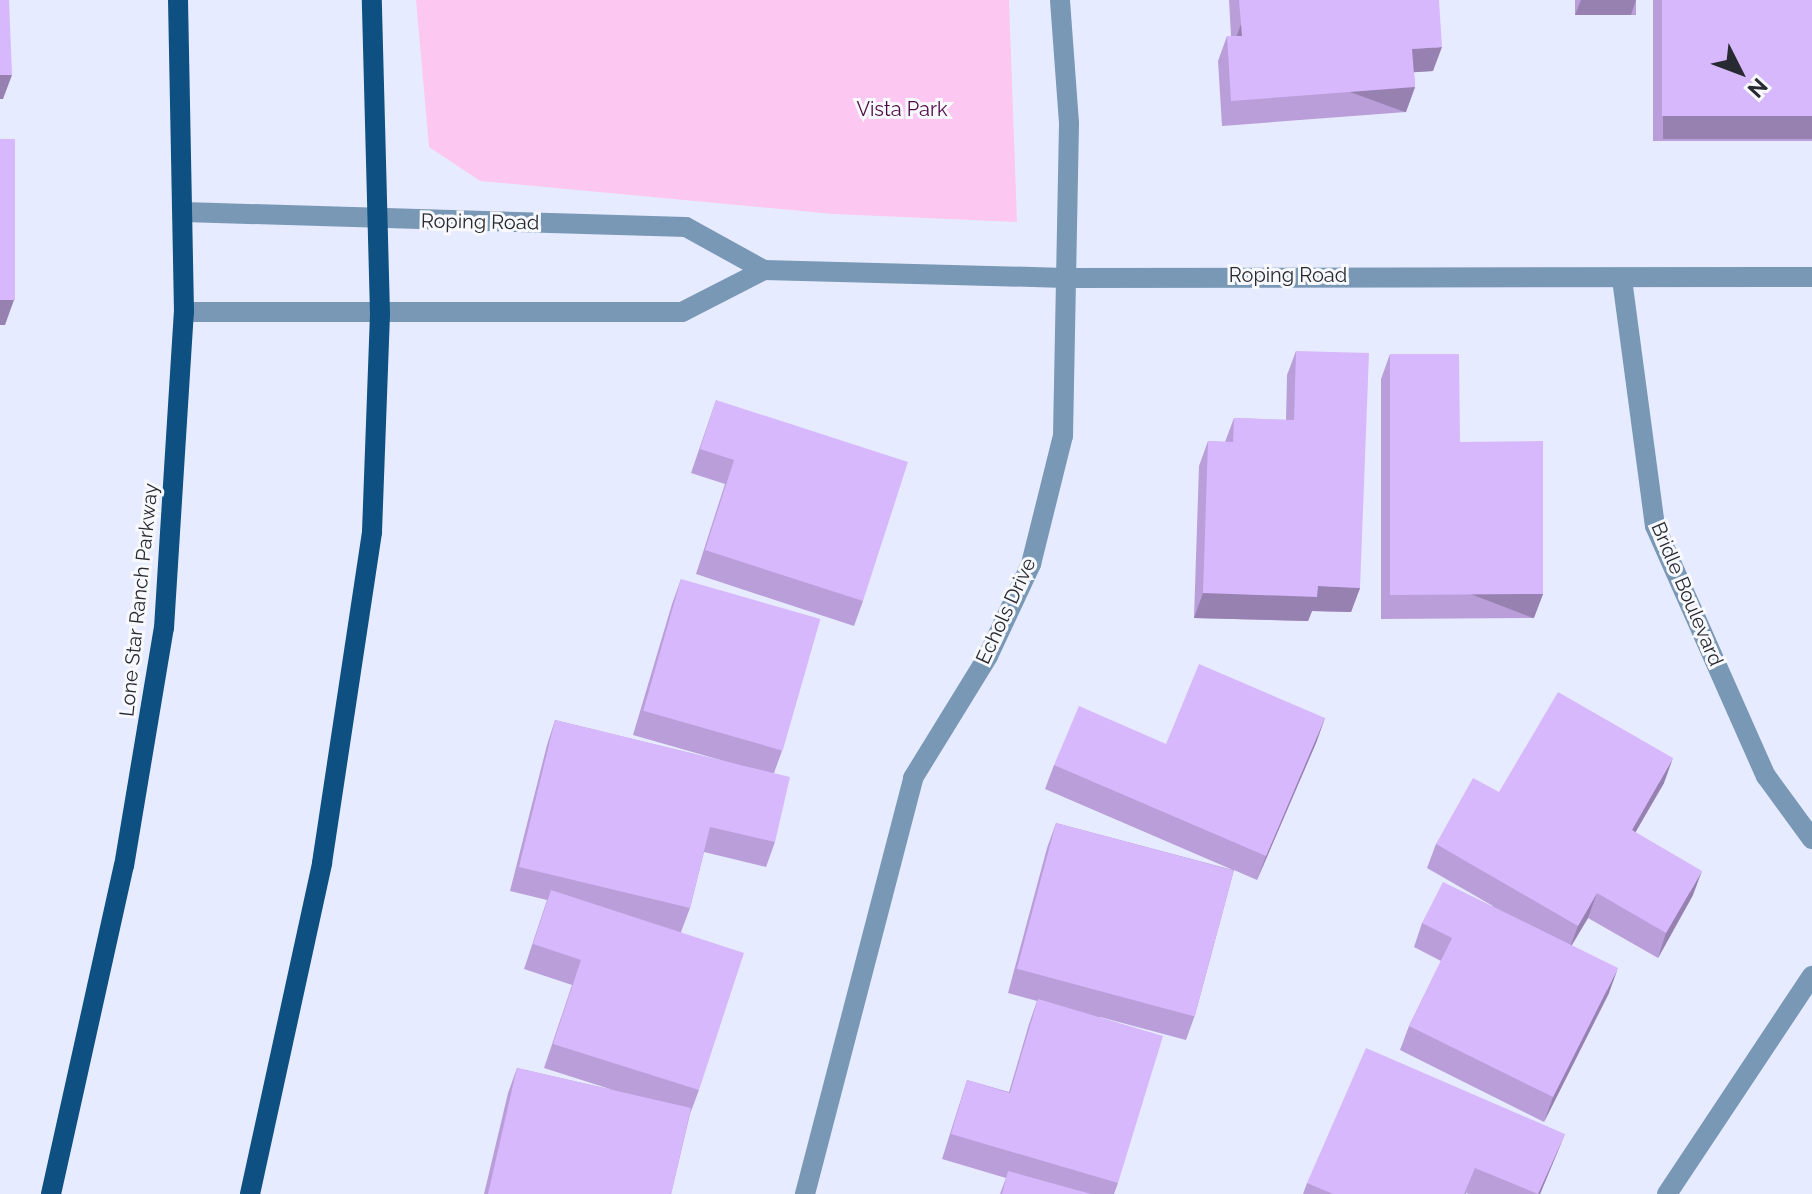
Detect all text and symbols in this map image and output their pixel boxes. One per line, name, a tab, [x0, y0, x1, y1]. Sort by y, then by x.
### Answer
north arrow	[1700, 32, 1780, 112]
text: N	[1743, 73, 1773, 103]
park label: Vista Park	[856, 97, 948, 121]
street label: Roping Road	[421, 209, 539, 235]
street label: Roping Road	[1229, 263, 1347, 287]
street label: Lone Star Ranch Parkway	[115, 482, 163, 718]
street label: Bridle Boulevard	[1646, 518, 1728, 670]
street label: Echols Drive	[971, 554, 1041, 668]

